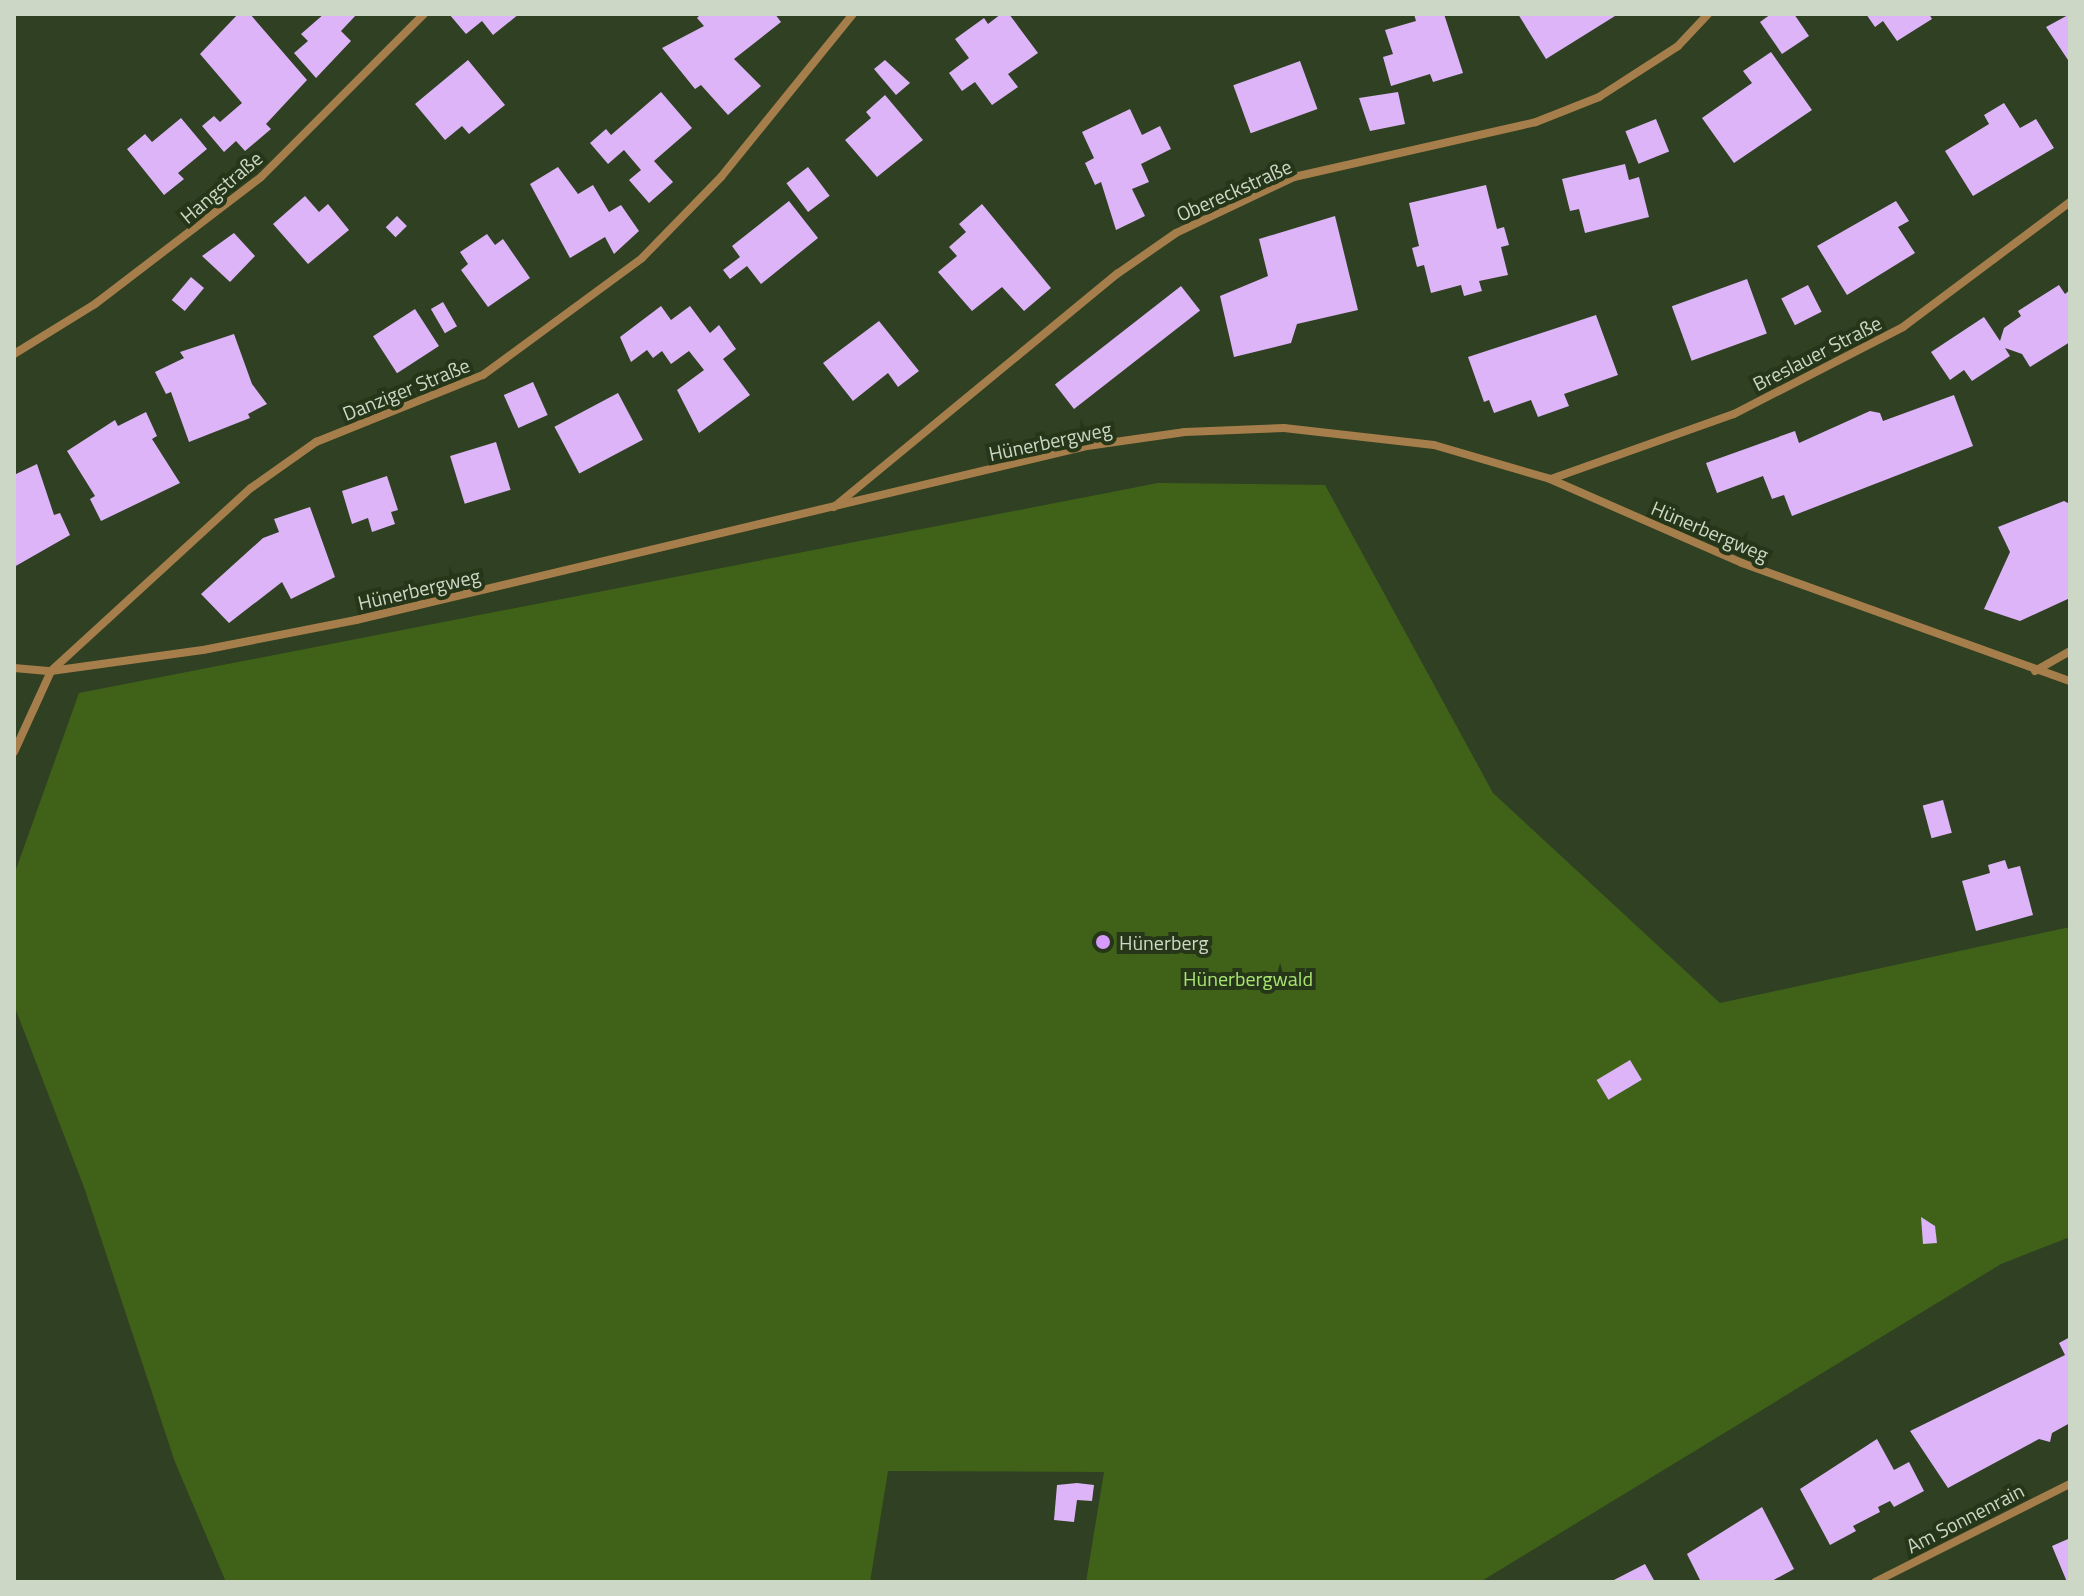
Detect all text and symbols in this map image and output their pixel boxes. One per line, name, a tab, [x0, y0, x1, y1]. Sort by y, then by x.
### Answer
street label: Hangstraße	[175, 146, 267, 228]
street label: Obereckstraße	[1173, 154, 1295, 226]
street label: Breslauer Straße	[1749, 310, 1885, 396]
street label: Danziger Straße	[339, 353, 473, 425]
street label: Hünerbergweg	[986, 416, 1114, 466]
street label: Hünerbergweg	[1648, 496, 1772, 566]
street label: Hünerbergweg	[355, 563, 483, 615]
place label: Hünerberg	[1119, 930, 1209, 954]
marker: Hünerberg	[1094, 933, 1112, 951]
park label: Hünerbergwald	[1183, 966, 1313, 990]
street label: Am Sonnenrain	[1902, 1478, 2028, 1558]

